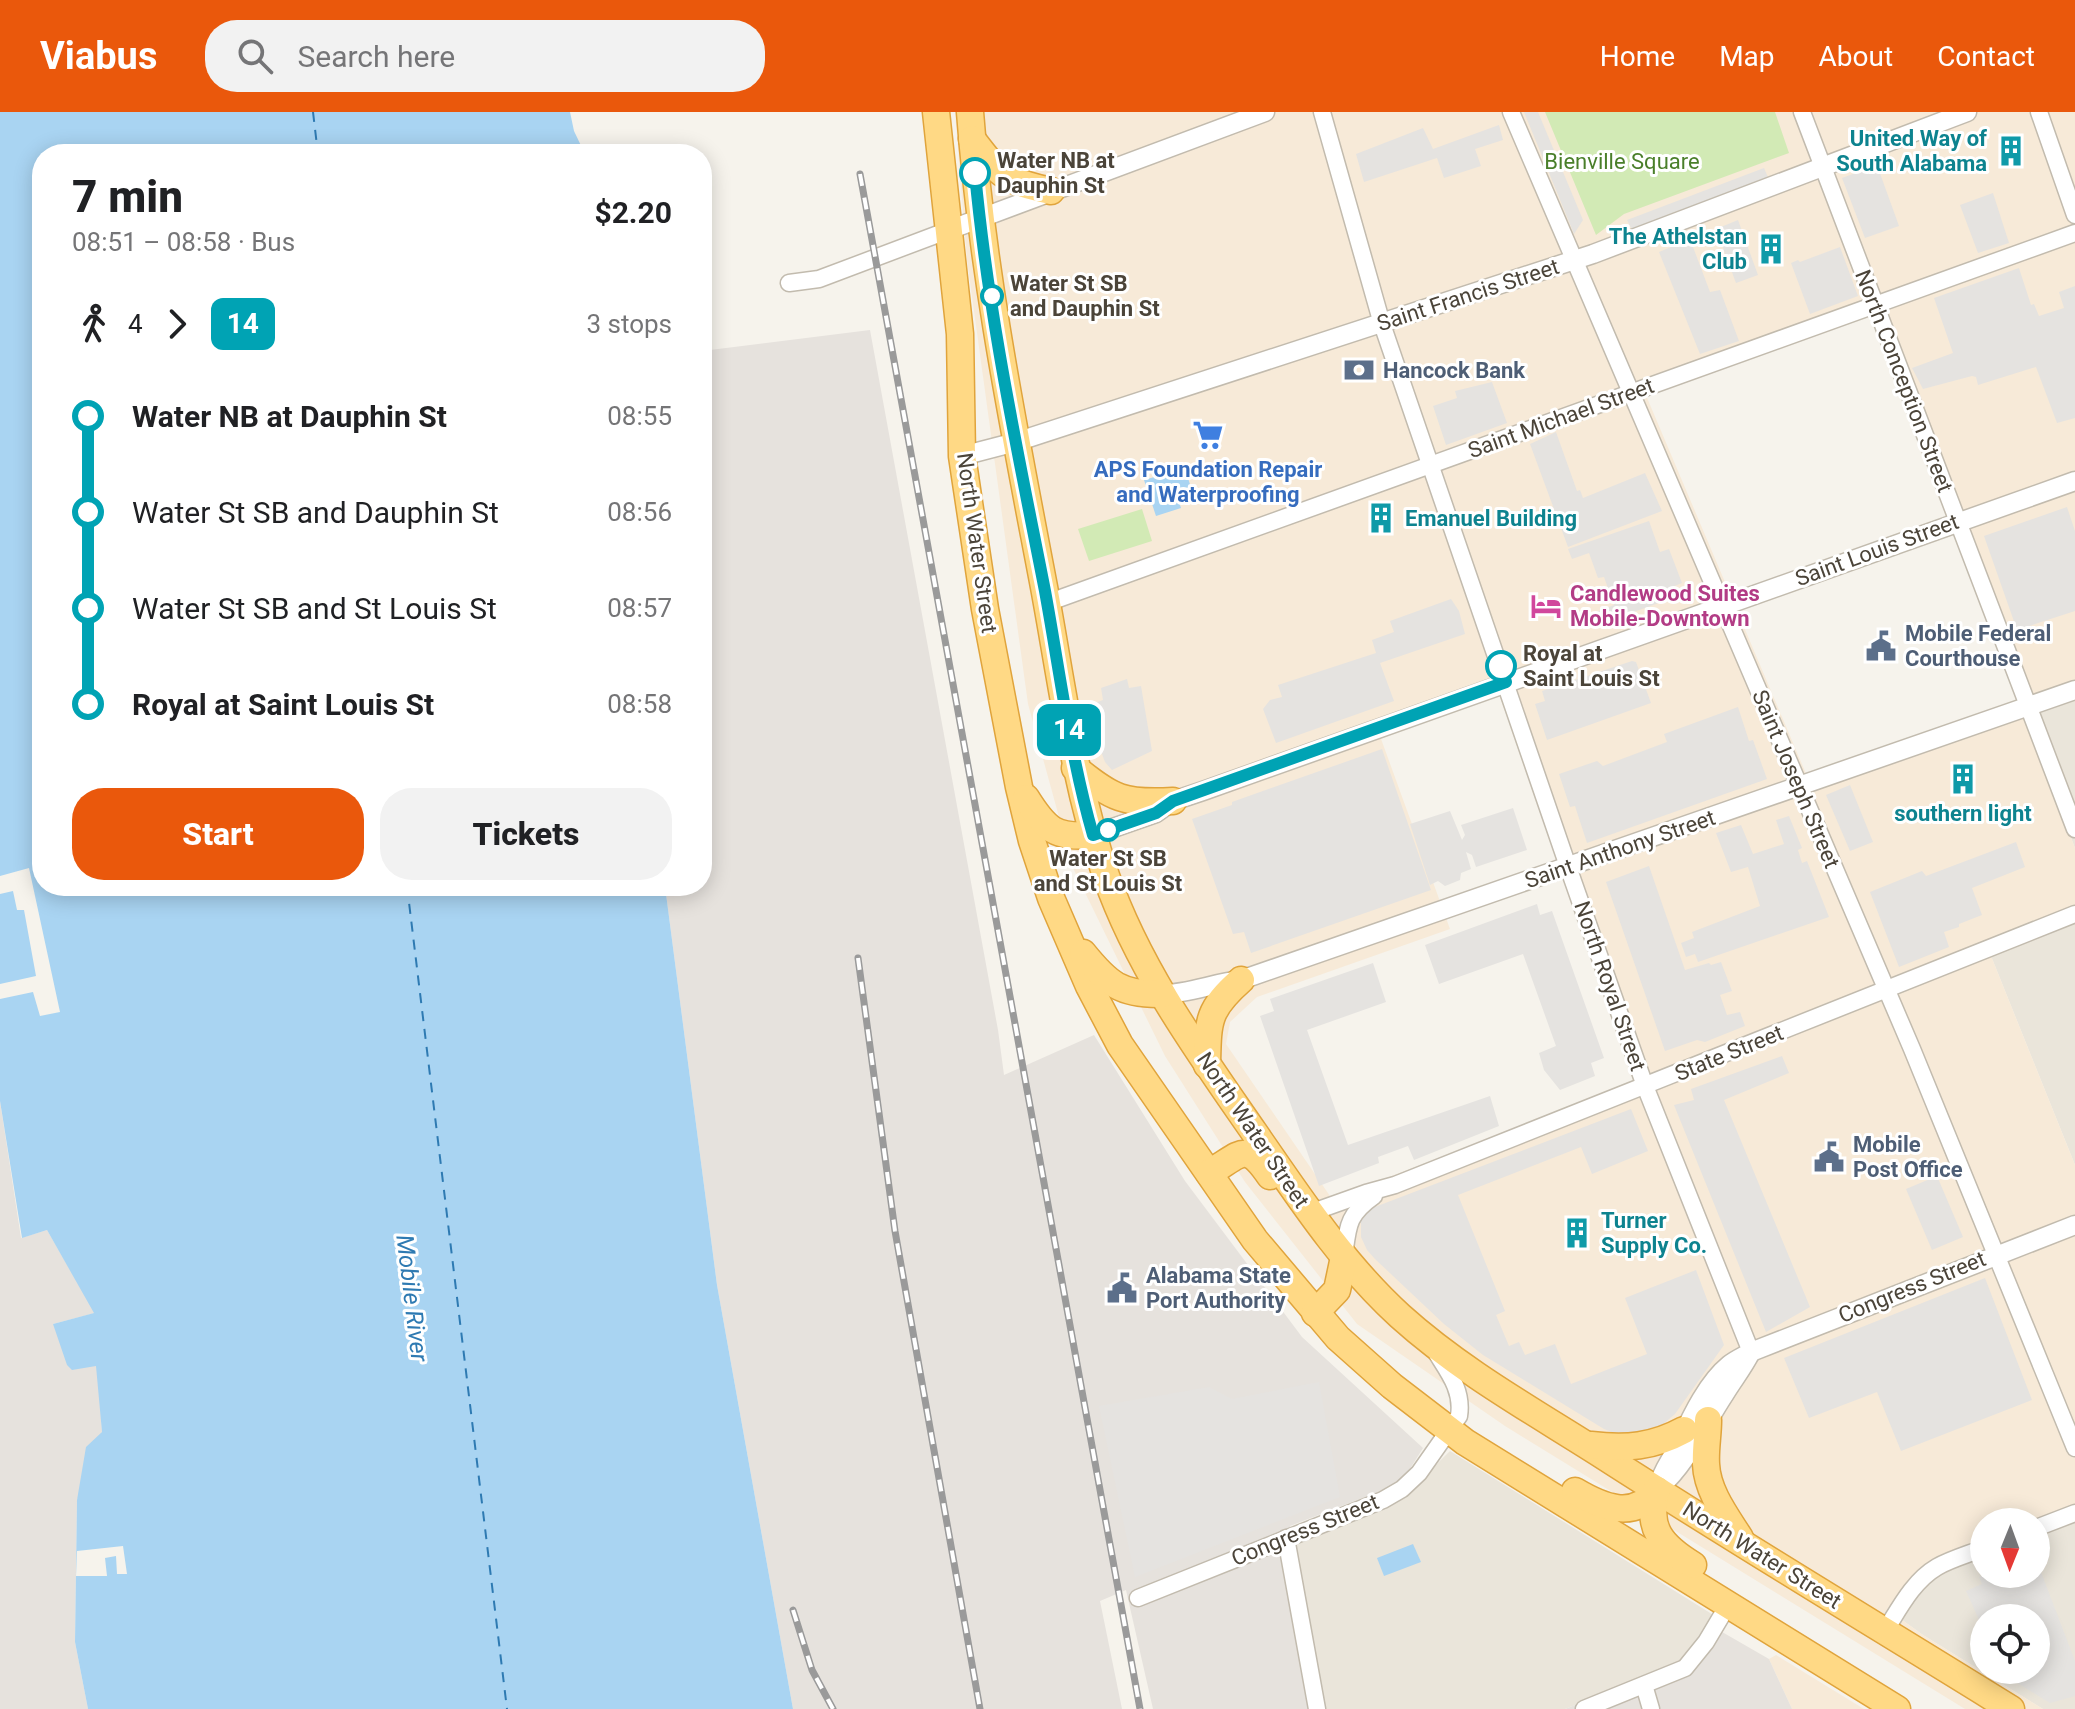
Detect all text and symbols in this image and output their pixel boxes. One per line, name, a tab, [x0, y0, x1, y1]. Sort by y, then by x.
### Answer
search box	[205, 20, 765, 92]
text: Viabus	[40, 34, 157, 78]
icon: search	[233, 34, 277, 78]
text: Search here	[297, 39, 455, 74]
text: Home	[1600, 40, 1675, 73]
text: Map	[1719, 40, 1775, 73]
text: About	[1819, 40, 1893, 73]
text: Contact	[1937, 40, 2035, 73]
place label: United Way of South Alabama	[1836, 126, 1987, 176]
building icon: United Way of South Alabama	[1994, 134, 2028, 168]
place label: Water NB at Dauphin St	[997, 148, 1115, 198]
park label: Bienville Square	[1544, 149, 1700, 174]
marker: Water NB at Dauphin St	[960, 158, 990, 188]
text: 7 min	[72, 171, 183, 223]
text: $2.20	[594, 195, 672, 230]
place label: The Athelstan Club	[1609, 224, 1747, 274]
text: 08:51 – 08:58 · Bus	[72, 227, 295, 257]
building icon: The Athelstan Club	[1754, 232, 1788, 266]
street label: Saint Francis Street	[1374, 254, 1562, 336]
street label: North Conception Street	[1850, 266, 1958, 496]
place label: Water St SB and Dauphin St	[1010, 271, 1160, 321]
marker: Water St SB and Dauphin St	[981, 285, 1003, 307]
icon: walk	[72, 302, 116, 346]
icon: forward	[155, 302, 199, 346]
text: 14	[227, 307, 259, 340]
text: 4	[128, 309, 143, 339]
text: 3 stops	[586, 309, 672, 339]
bank icon: Hancock Bank	[1342, 353, 1376, 387]
place label: Hancock Bank	[1383, 358, 1525, 383]
street label: Saint Michael Street	[1465, 373, 1657, 463]
text: Water NB at Dauphin St	[132, 399, 447, 434]
text: 08:55	[607, 401, 672, 431]
supermarket icon: APS Foundation Repair and Waterproofing	[1191, 418, 1225, 452]
street label: North Water Street	[952, 451, 1002, 635]
place label: APS Foundation Repair and Waterproofing	[1094, 457, 1322, 507]
text: Water St SB and Dauphin St	[132, 495, 499, 530]
text: 08:56	[607, 497, 672, 527]
building icon: Emanuel Building	[1364, 501, 1398, 535]
place label: Emanuel Building	[1405, 506, 1577, 531]
street label: Saint Louis Street	[1792, 509, 1962, 591]
place label: Candlewood Suites Mobile-Downtown	[1570, 581, 1760, 631]
hotel icon: Candlewood Suites Mobile-Downtown	[1529, 589, 1563, 623]
text: Water St SB and St Louis St	[132, 591, 497, 626]
text: 08:57	[607, 593, 672, 623]
place label: Mobile Federal Courthouse	[1905, 621, 2051, 671]
public building icon: Mobile Federal Courthouse	[1864, 629, 1898, 663]
place label: Royal at Saint Louis St	[1523, 641, 1660, 691]
marker: Royal at Saint Louis St	[1486, 651, 1516, 681]
street label: Saint Joseph Street	[1747, 686, 1845, 872]
text: Royal at Saint Louis St	[132, 687, 434, 722]
text: 08:58	[607, 689, 672, 719]
line badge: 14	[1033, 704, 1105, 756]
text: 14	[1053, 713, 1085, 746]
building icon: southern light	[1946, 762, 1980, 796]
button: Start	[72, 788, 364, 880]
button: Tickets	[380, 788, 672, 880]
place label: southern light	[1894, 801, 2032, 826]
street label: Saint Anthony Street	[1522, 805, 1718, 893]
marker: Water St SB and St Louis St	[1097, 819, 1119, 841]
place label: Water St SB and St Louis St	[1034, 846, 1183, 896]
street label: North Royal Street	[1569, 898, 1651, 1074]
street label: State Street	[1671, 1020, 1787, 1086]
street label: North Water Street	[1192, 1048, 1314, 1212]
place label: Mobile Post Office	[1853, 1132, 1963, 1182]
public building icon: Mobile Post Office	[1812, 1140, 1846, 1174]
place label: Turner Supply Co.	[1601, 1208, 1707, 1258]
building icon: Turner Supply Co.	[1560, 1216, 1594, 1250]
water label: Mobile River	[390, 1233, 434, 1364]
street label: Congress Street	[1835, 1246, 1989, 1328]
place label: Alabama State Port Authority	[1146, 1263, 1291, 1313]
public building icon: Alabama State Port Authority	[1105, 1271, 1139, 1305]
street label: Congress Street	[1228, 1489, 1382, 1571]
street label: North Water Street	[1678, 1496, 1846, 1614]
north arrow	[1970, 1508, 2050, 1588]
map controls	[1970, 1508, 2050, 1684]
button: locate	[1970, 1604, 2050, 1684]

